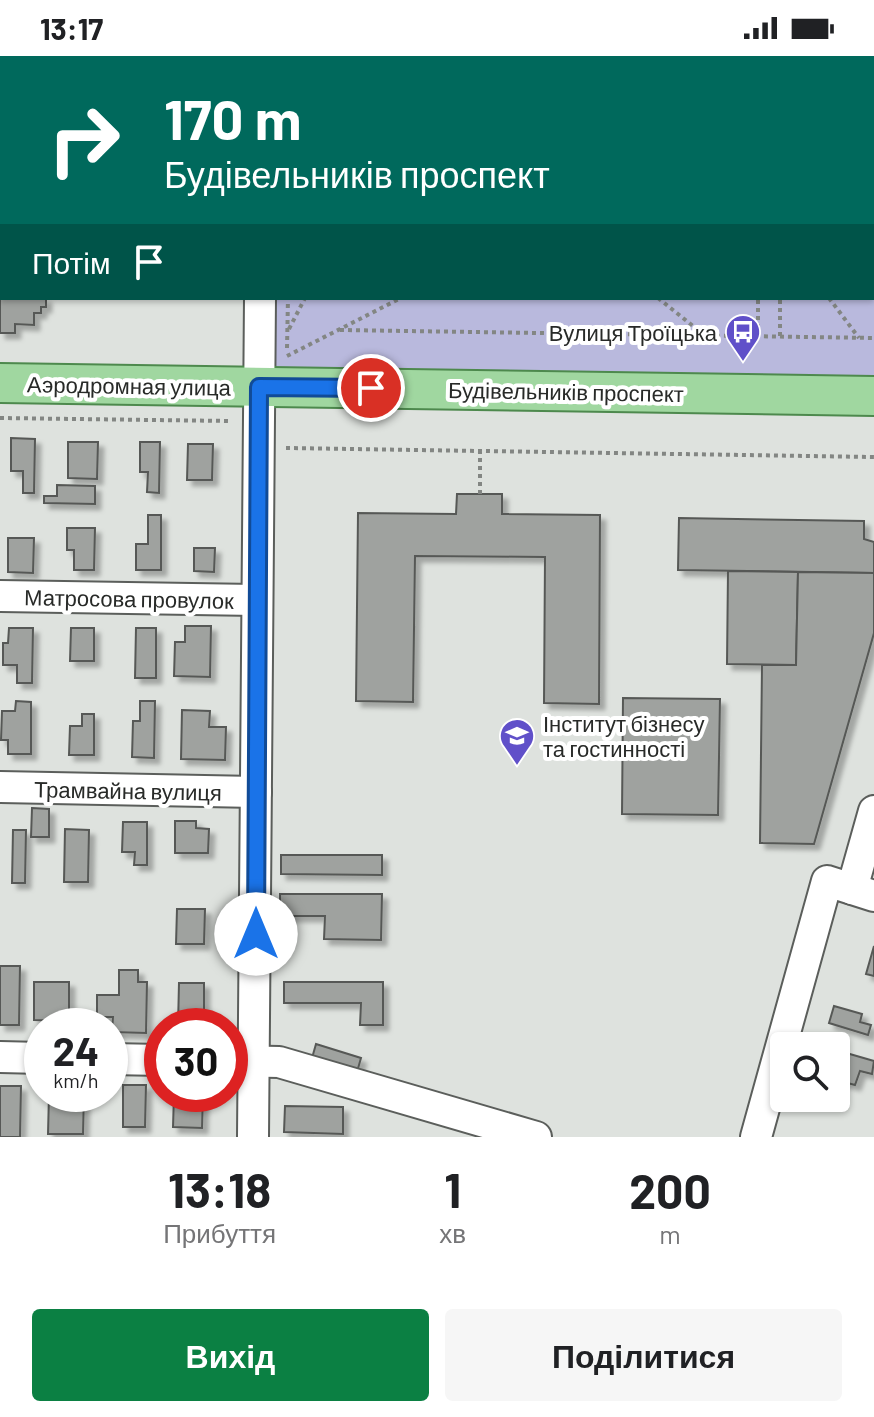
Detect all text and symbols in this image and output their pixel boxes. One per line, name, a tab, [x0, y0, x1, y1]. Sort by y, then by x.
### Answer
text: 13:17	[40, 10, 103, 46]
text: 170 m	[164, 84, 301, 151]
icon: right	[32, 88, 136, 192]
text: Будівельників проспект	[164, 152, 550, 195]
icon: arrive	[127, 240, 171, 284]
text: Потім	[32, 244, 111, 280]
bus stop icon: Вулиця Троїцька	[724, 313, 762, 363]
place label: Вулиця Троїцька	[549, 319, 718, 346]
pin	[337, 354, 405, 422]
icon: arrive	[349, 366, 393, 410]
street label: Аэродромная улица	[27, 370, 232, 401]
street label: Будівельників проспект	[448, 376, 684, 407]
street label: Матросова провулок	[24, 583, 234, 614]
place label: Інститут бізнесу та гостинності	[543, 710, 704, 761]
school or university icon: Інститут бізнесу та гостинності	[498, 717, 536, 767]
street label: Трамвайна вулиця	[34, 775, 222, 806]
position arrow	[214, 892, 298, 976]
speed limit sign: 30	[144, 1008, 248, 1112]
text: 24	[53, 1026, 99, 1074]
map controls	[770, 1032, 850, 1112]
button: search	[770, 1032, 850, 1112]
text: km/h	[53, 1068, 99, 1092]
text: 13:18	[168, 1160, 271, 1218]
text: 1	[444, 1160, 461, 1218]
text: 200	[629, 1161, 711, 1219]
text: Прибуття	[163, 1217, 276, 1248]
text: хв	[439, 1217, 466, 1248]
text: m	[659, 1218, 681, 1249]
button: Вихід	[32, 1309, 429, 1401]
button: Поділитися	[445, 1309, 842, 1401]

